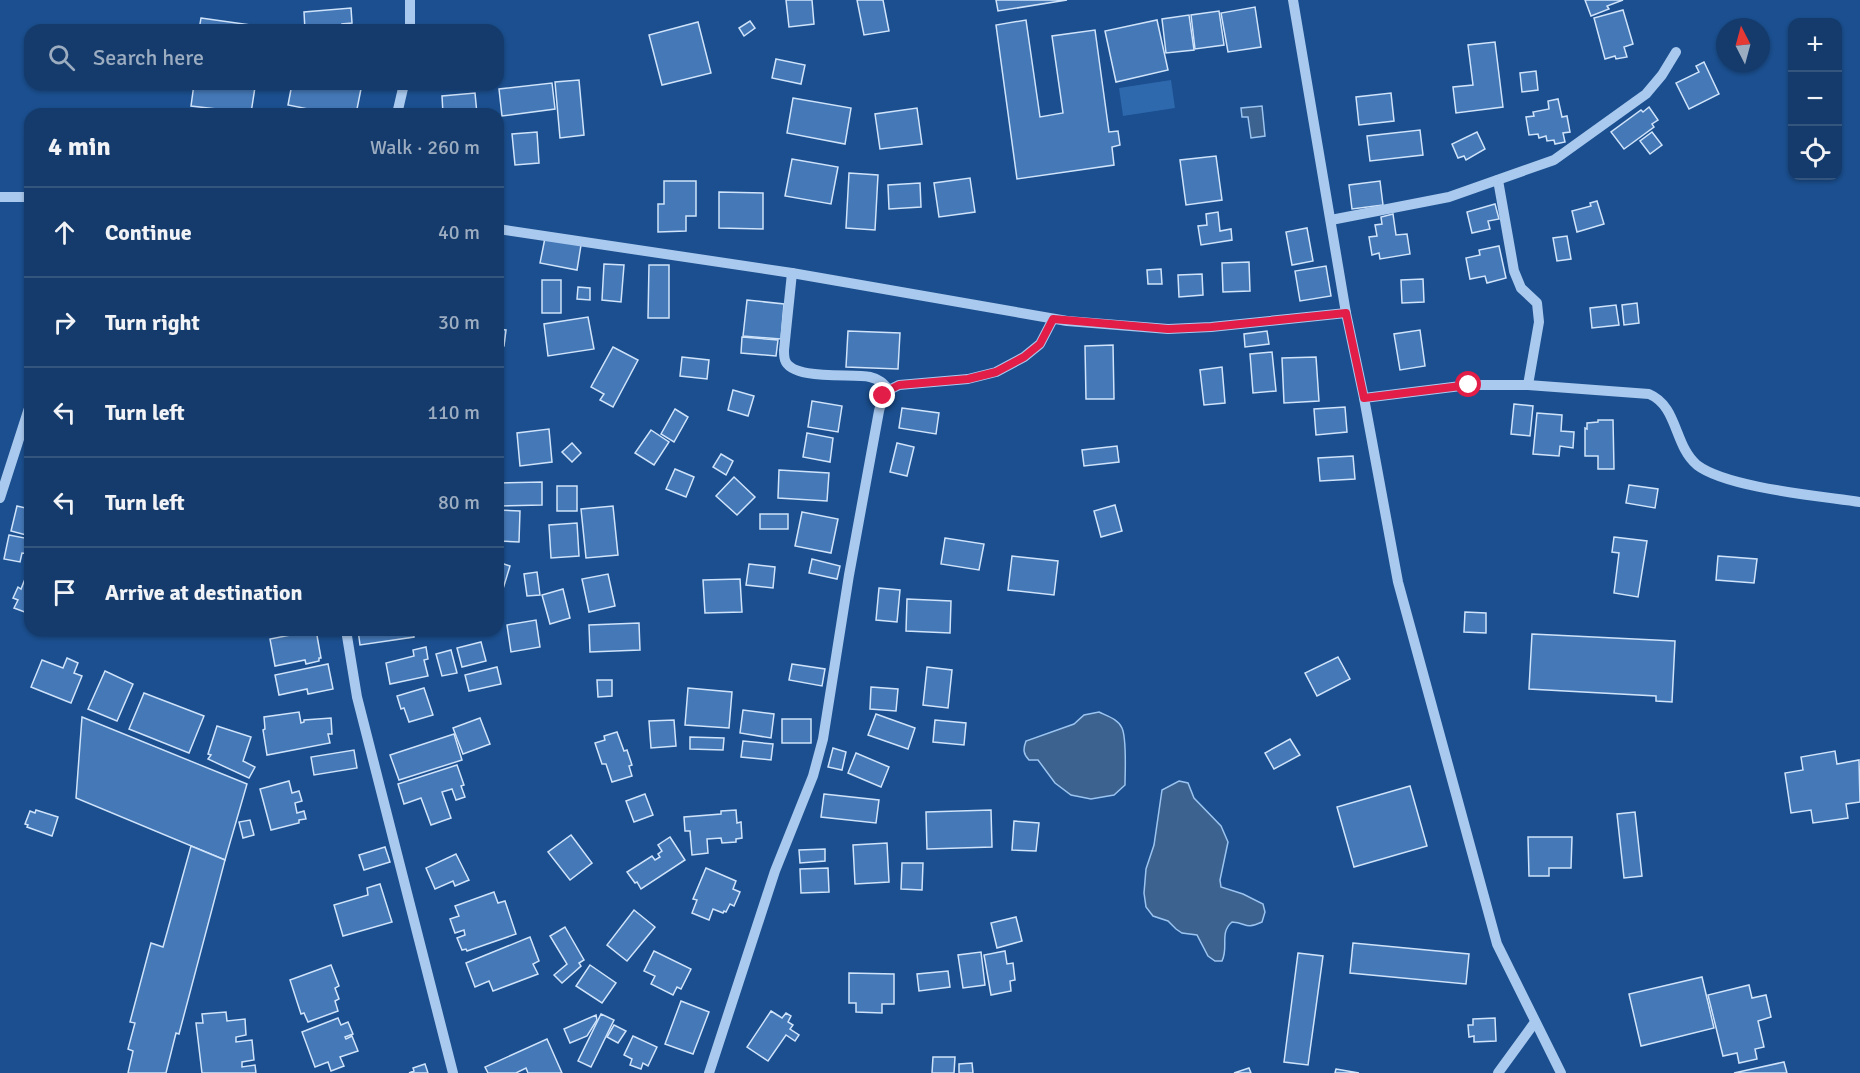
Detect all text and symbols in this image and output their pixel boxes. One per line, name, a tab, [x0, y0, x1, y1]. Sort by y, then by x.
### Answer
north arrow	[1716, 18, 1770, 72]
map controls	[1788, 18, 1842, 180]
button: +	[1788, 18, 1842, 72]
search box	[24, 24, 504, 90]
icon: search	[45, 41, 78, 74]
text: Search here	[93, 44, 204, 71]
button: −	[1788, 72, 1842, 126]
button: locate	[1788, 126, 1842, 180]
text: 4 min	[48, 131, 111, 163]
text: Walk · 260 m	[370, 135, 480, 160]
icon: ahead	[48, 216, 81, 249]
text: Continue	[105, 219, 192, 246]
text: 40 m	[438, 220, 480, 245]
icon: right	[48, 306, 81, 339]
text: Turn right	[105, 309, 200, 336]
text: 30 m	[438, 310, 480, 335]
route start	[1455, 371, 1481, 397]
route end	[869, 382, 895, 408]
icon: left	[48, 396, 81, 429]
text: Turn left	[105, 399, 185, 426]
text: 110 m	[427, 400, 480, 425]
icon: left	[48, 486, 81, 519]
text: Turn left	[105, 489, 185, 516]
text: 80 m	[438, 490, 480, 515]
icon: arrive	[48, 576, 81, 609]
text: Arrive at destination	[105, 579, 302, 606]

